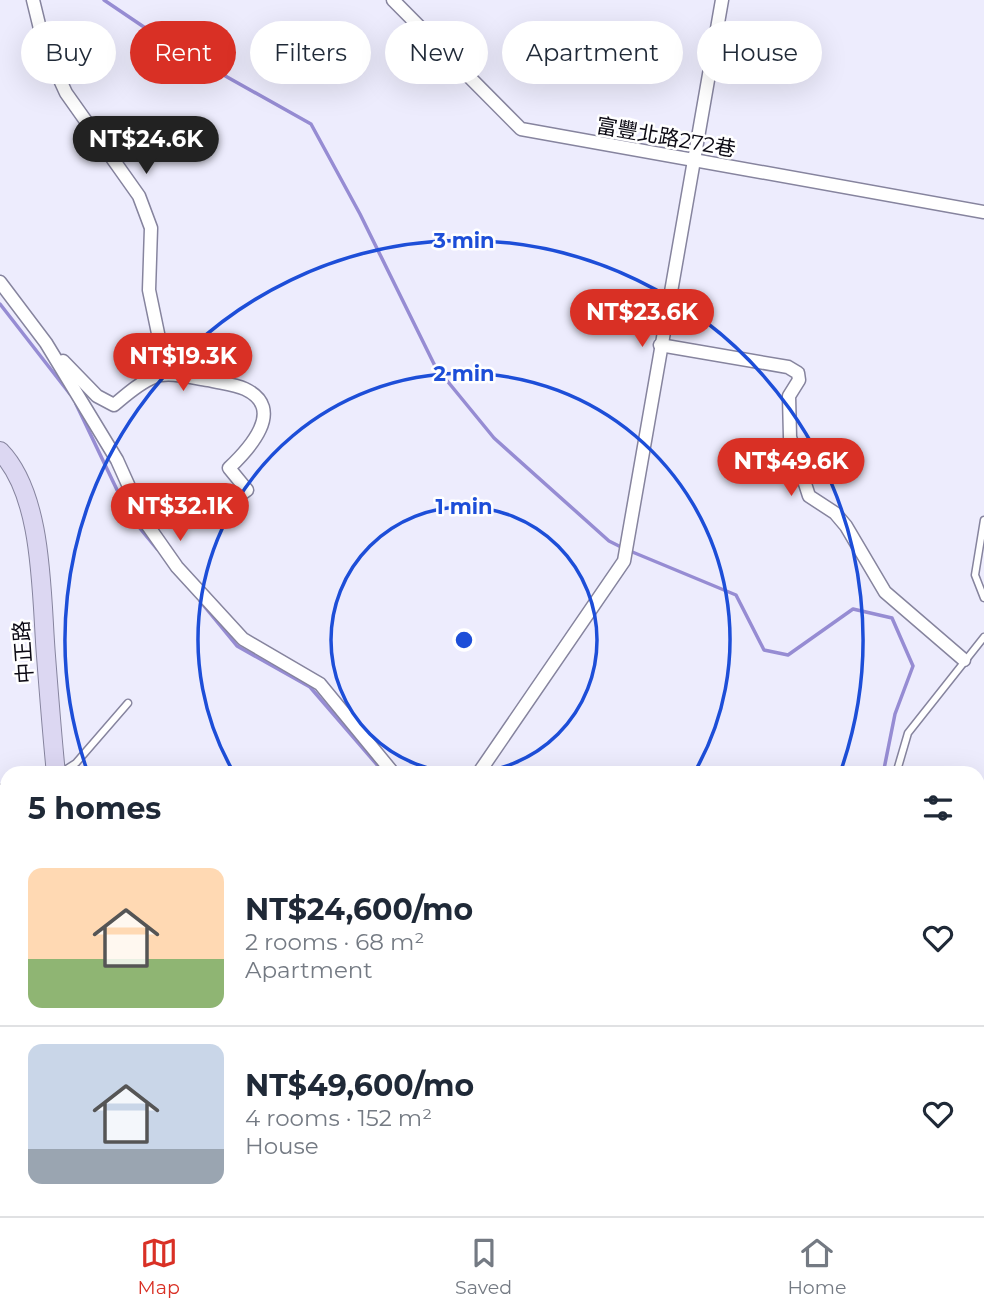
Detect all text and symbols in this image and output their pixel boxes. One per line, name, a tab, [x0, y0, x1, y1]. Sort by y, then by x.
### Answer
chip: Buy	[21, 21, 116, 84]
chip: Rent	[130, 21, 236, 84]
chip: Filters	[250, 21, 371, 84]
chip: New	[385, 21, 488, 84]
chip: Apartment	[502, 21, 683, 84]
chip: House	[697, 21, 822, 84]
street label: 富豐北路272巷	[594, 112, 738, 162]
pin: NT$24.6K	[74, 116, 218, 176]
text: NT$24.6K	[89, 125, 203, 153]
text: 3 min	[432, 228, 495, 253]
pin: NT$23.6K	[570, 290, 714, 349]
text: NT$23.6K	[586, 298, 698, 326]
pin: NT$19.3K	[111, 334, 255, 393]
text: NT$19.3K	[129, 342, 237, 370]
text: 2 min	[433, 361, 495, 386]
pin: NT$49.6K	[719, 438, 863, 498]
text: NT$49.6K	[733, 447, 849, 475]
pin: NT$32.1K	[108, 484, 252, 543]
text: NT$32.1K	[127, 492, 233, 520]
text: 1 min	[435, 494, 493, 519]
street label: 中正路	[8, 620, 38, 684]
centre of rings	[452, 628, 476, 652]
icon: filters	[919, 789, 957, 827]
text: 5 homes	[28, 790, 161, 827]
text: NT$24,600/mo	[245, 891, 473, 928]
icon: home	[84, 896, 168, 980]
icon: heart	[919, 919, 957, 957]
text: 2 rooms · 68 m²	[245, 928, 424, 956]
text: Apartment	[245, 956, 373, 984]
text: NT$49,600/mo	[245, 1067, 474, 1104]
icon: home	[84, 1072, 168, 1156]
icon: heart	[919, 1095, 957, 1133]
text: 4 rooms · 152 m²	[245, 1104, 432, 1132]
text: House	[245, 1132, 319, 1160]
tab: Map	[138, 1234, 180, 1299]
tab: Saved	[455, 1234, 512, 1299]
tab: Home	[787, 1234, 846, 1299]

